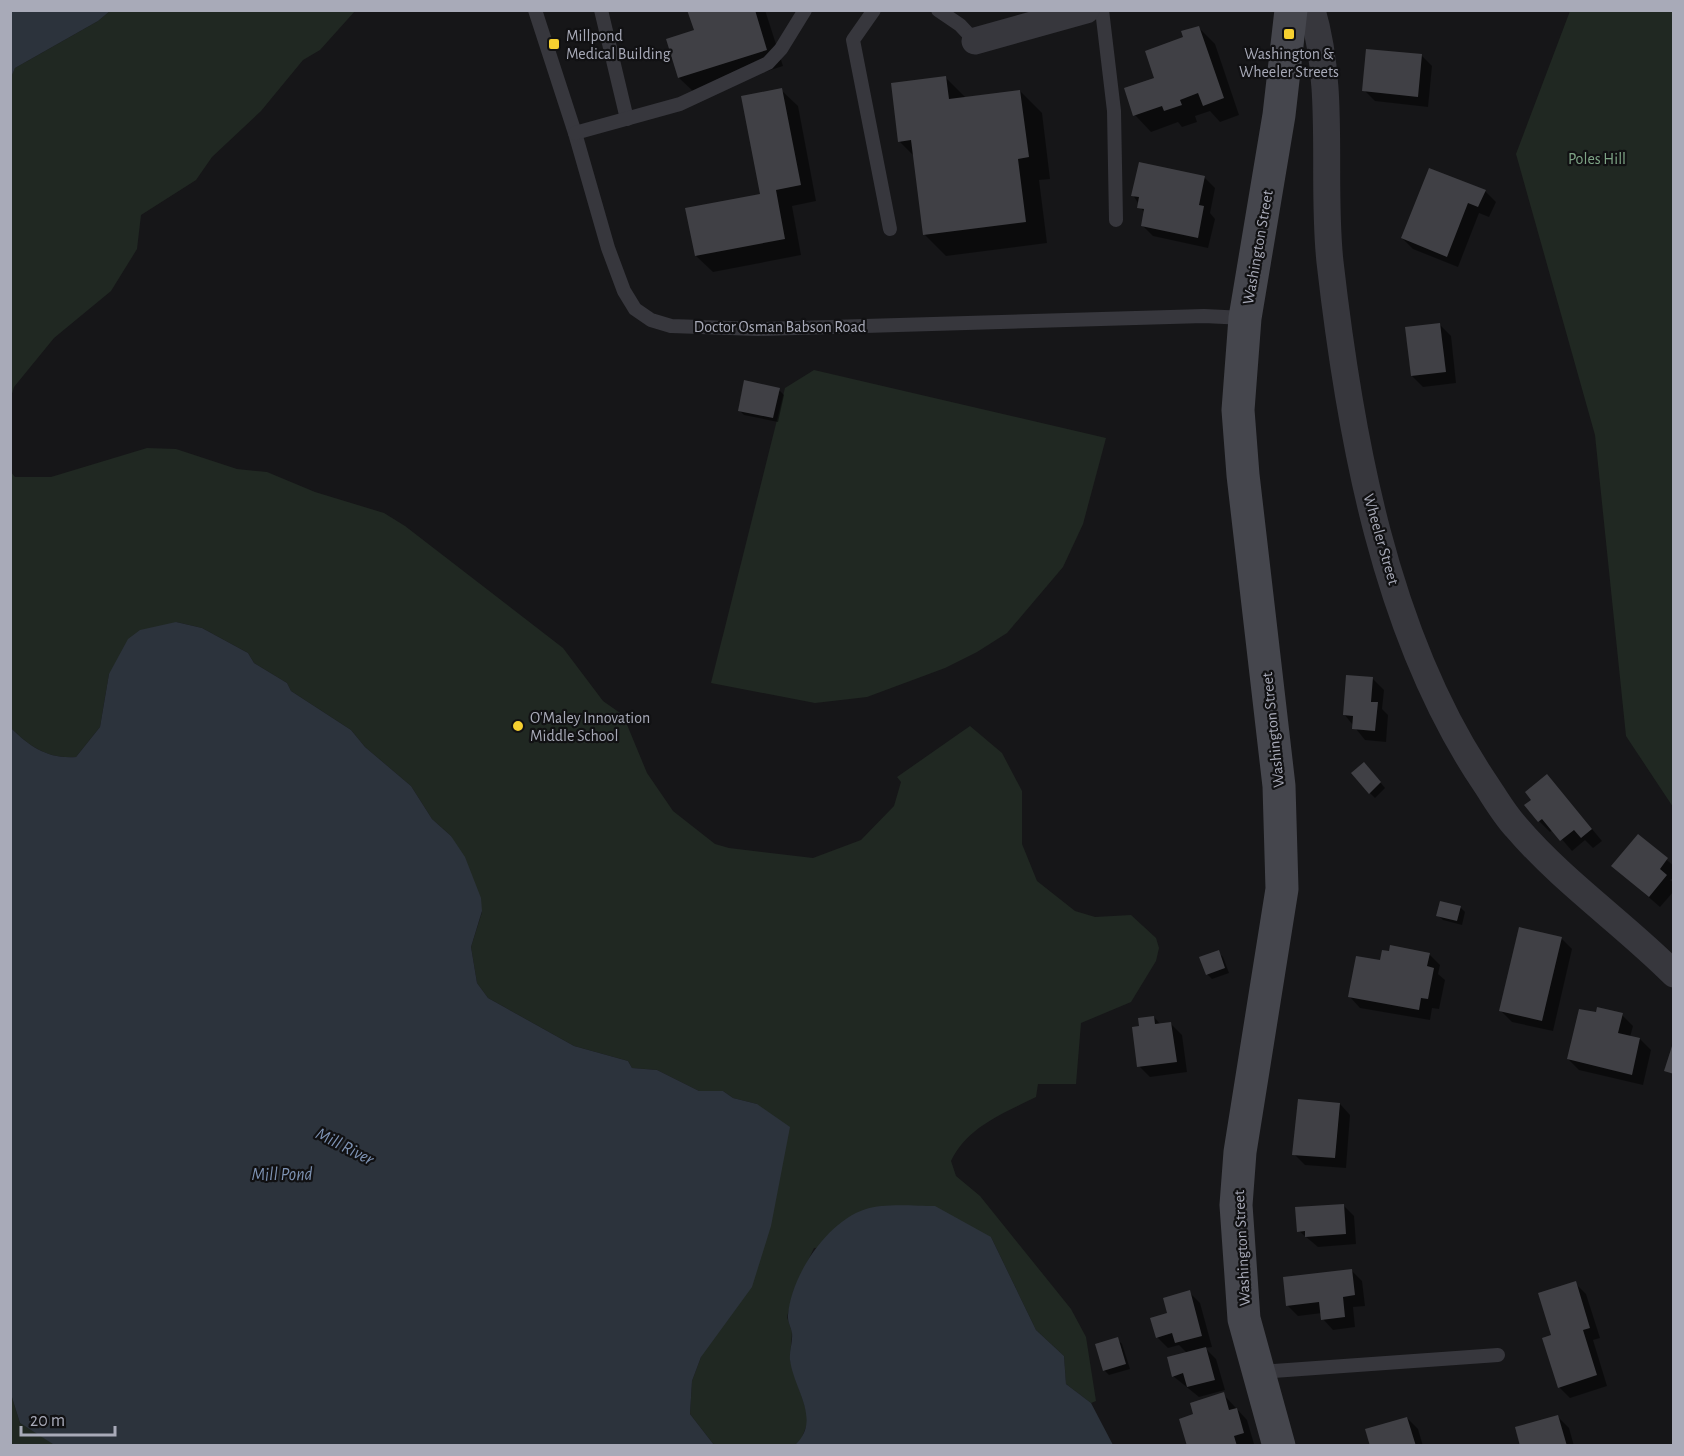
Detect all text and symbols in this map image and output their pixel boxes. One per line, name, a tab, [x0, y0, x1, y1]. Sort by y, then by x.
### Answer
marker: Washington & Wheeler Streets	[1282, 27, 1296, 41]
place label: Millpond Medical Building	[566, 28, 671, 62]
marker: Millpond Medical Building	[547, 37, 561, 51]
place label: Washington & Wheeler Streets	[1239, 46, 1339, 80]
park label: Poles Hill	[1568, 151, 1626, 167]
street label: Washington Street	[1240, 189, 1276, 306]
street label: Doctor Osman Babson Road	[694, 319, 866, 335]
street label: Wheeler Street	[1360, 492, 1402, 587]
street label: Washington Street	[1259, 671, 1287, 788]
place label: O'Maley Innovation Middle School	[530, 710, 650, 744]
marker: O'Maley Innovation Middle School	[511, 719, 525, 733]
water label: Mill River	[313, 1125, 377, 1170]
water label: Mill Pond	[251, 1166, 313, 1184]
street label: Washington Street	[1231, 1190, 1253, 1306]
scale bar	[21, 1399, 116, 1437]
text: 20 m	[30, 1412, 65, 1430]

